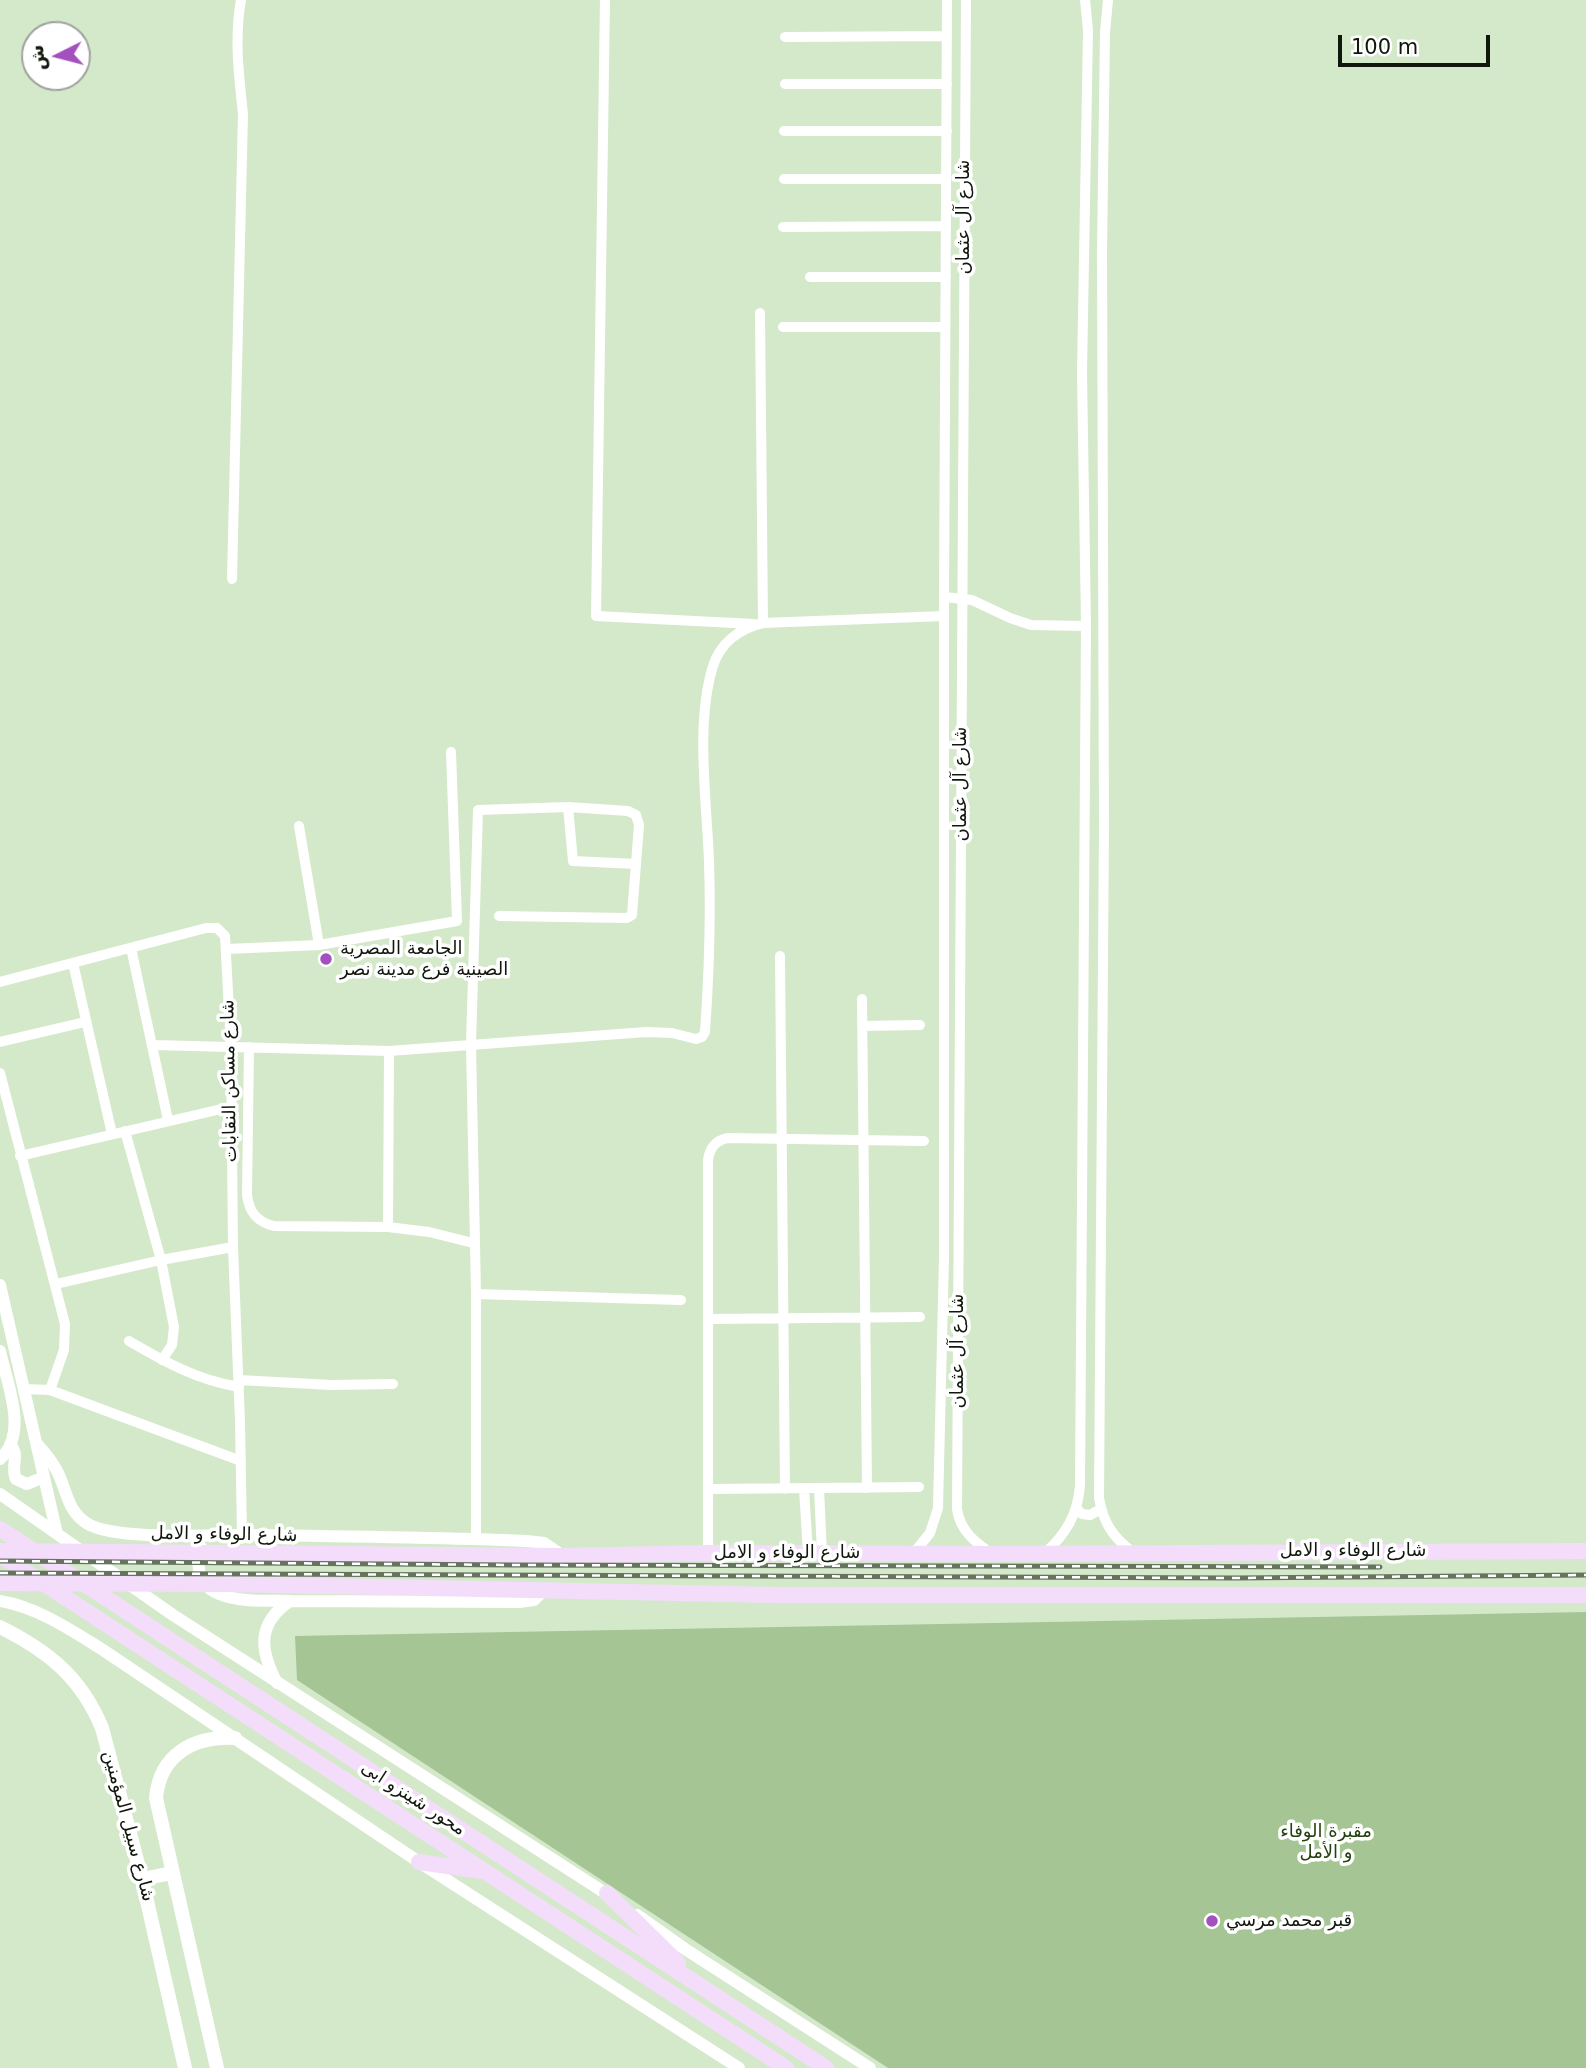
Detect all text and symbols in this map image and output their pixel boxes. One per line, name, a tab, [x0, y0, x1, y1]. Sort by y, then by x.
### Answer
north arrow	[21, 21, 91, 91]
scale bar	[1341, 21, 1493, 65]
text: 100 m	[1351, 35, 1418, 59]
text: ش	[25, 44, 49, 72]
street label: شارع آل عثمان	[953, 160, 975, 274]
street label: شارع آل عثمان	[950, 727, 972, 841]
place label: الجامعة المصرية الصينية فرع مدينة نصر	[340, 938, 508, 981]
marker: الجامعة المصرية الصينية فرع مدينة نصر	[318, 951, 334, 967]
street label: شارع مساكن النقابات	[218, 999, 242, 1163]
street label: شارع آل عثمان	[947, 1294, 969, 1408]
street label: شارع الوفاء و الامل	[150, 1523, 298, 1547]
street label: شارع الوفاء و الامل	[1280, 1540, 1426, 1562]
street label: شارع الوفاء و الامل	[714, 1542, 860, 1564]
street label: شارع سبيل المؤمنين	[97, 1748, 159, 1904]
street label: محور شينزو ابى	[357, 1757, 469, 1841]
park label: مقبرة الوفاء و الأمل	[1280, 1821, 1372, 1864]
place label: قبر محمد مرسي	[1226, 1910, 1352, 1932]
marker: قبر محمد مرسي	[1204, 1913, 1220, 1929]

